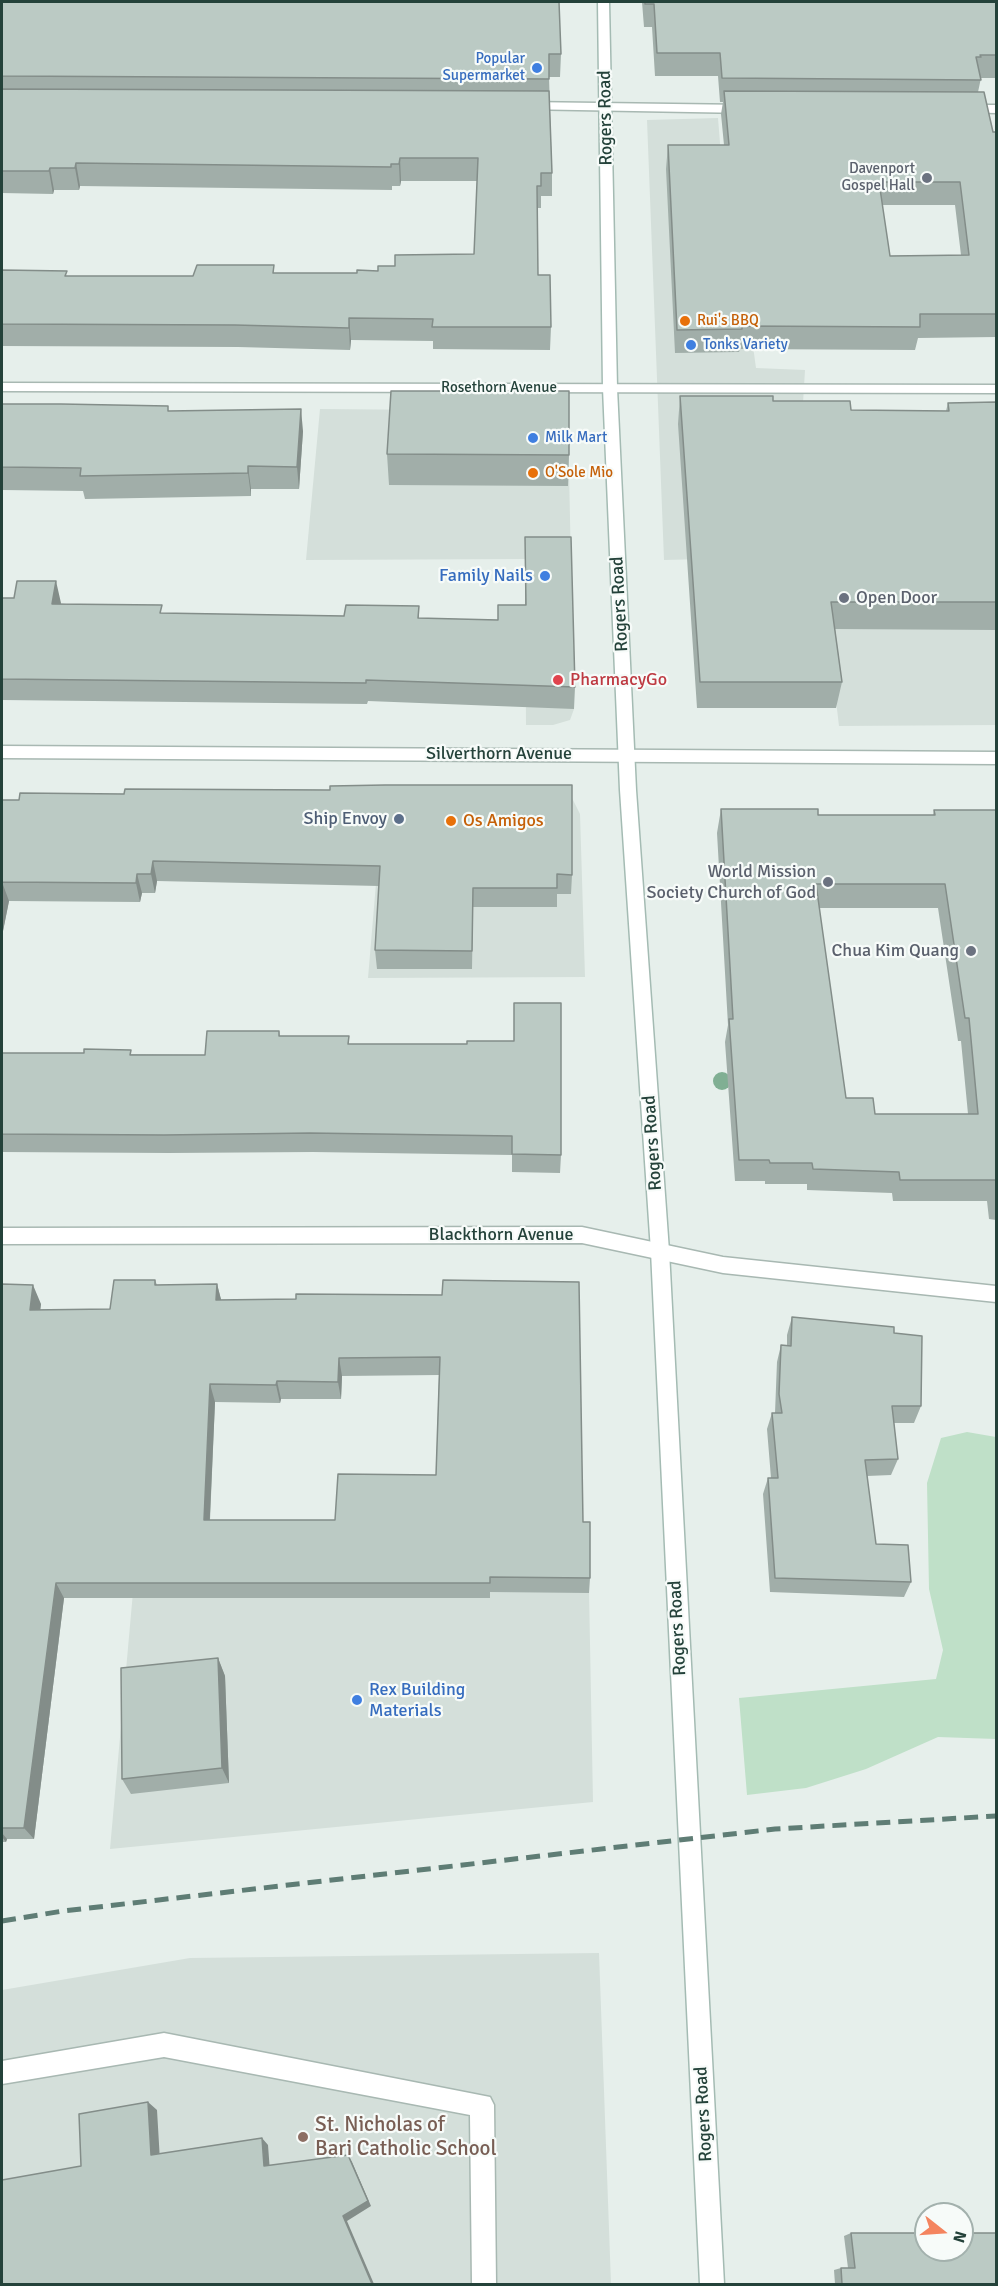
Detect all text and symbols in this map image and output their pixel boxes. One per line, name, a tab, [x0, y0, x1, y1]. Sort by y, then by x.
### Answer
place label: Popular Supermarket	[442, 50, 525, 85]
marker: Popular Supermarket	[530, 61, 544, 75]
street label: Rogers Road	[594, 70, 618, 166]
place label: Davenport Gospel Hall	[841, 160, 915, 195]
marker: Davenport Gospel Hall	[920, 171, 934, 185]
place label: Rui's BBQ	[697, 312, 759, 330]
marker: Rui's BBQ	[678, 314, 692, 328]
place label: Tonks Variety	[703, 336, 788, 354]
marker: Tonks Variety	[684, 338, 698, 352]
street label: Rosethorn Avenue	[441, 379, 557, 397]
place label: Milk Mart	[545, 429, 607, 447]
marker: Milk Mart	[526, 431, 540, 445]
place label: O'Sole Mio	[545, 464, 613, 482]
marker: O'Sole Mio	[526, 466, 540, 480]
street label: Rogers Road	[607, 556, 633, 652]
place label: Family Nails	[439, 565, 533, 587]
marker: Family Nails	[538, 569, 552, 583]
place label: Open Door	[856, 587, 937, 609]
marker: Open Door	[837, 591, 851, 605]
place label: PharmacyGo	[570, 669, 667, 691]
marker: PharmacyGo	[551, 673, 565, 687]
street label: Silverthorn Avenue	[426, 743, 572, 765]
place label: Ship Envoy	[304, 808, 387, 830]
place label: Os Amigos	[463, 810, 544, 832]
marker: Ship Envoy	[392, 812, 406, 826]
marker: Os Amigos	[444, 814, 458, 828]
place label: World Mission Society Church of God	[647, 861, 816, 904]
marker: World Mission Society Church of God	[821, 875, 835, 889]
place label: Chua Kim Quang	[831, 940, 959, 962]
marker: Chua Kim Quang	[964, 944, 978, 958]
street label: Rogers Road	[639, 1095, 667, 1191]
street label: Blackthorn Avenue	[429, 1224, 573, 1246]
street label: Rogers Road	[665, 1580, 691, 1676]
place label: Rex Building Materials	[369, 1679, 465, 1722]
marker: Rex Building Materials	[350, 1693, 364, 1707]
street label: Rogers Road	[691, 2066, 717, 2162]
place label: St. Nicholas of Bari Catholic School	[315, 2112, 497, 2162]
marker: St. Nicholas of Bari Catholic School	[296, 2130, 310, 2144]
north arrow	[914, 2202, 974, 2262]
text: N	[948, 2228, 970, 2245]

